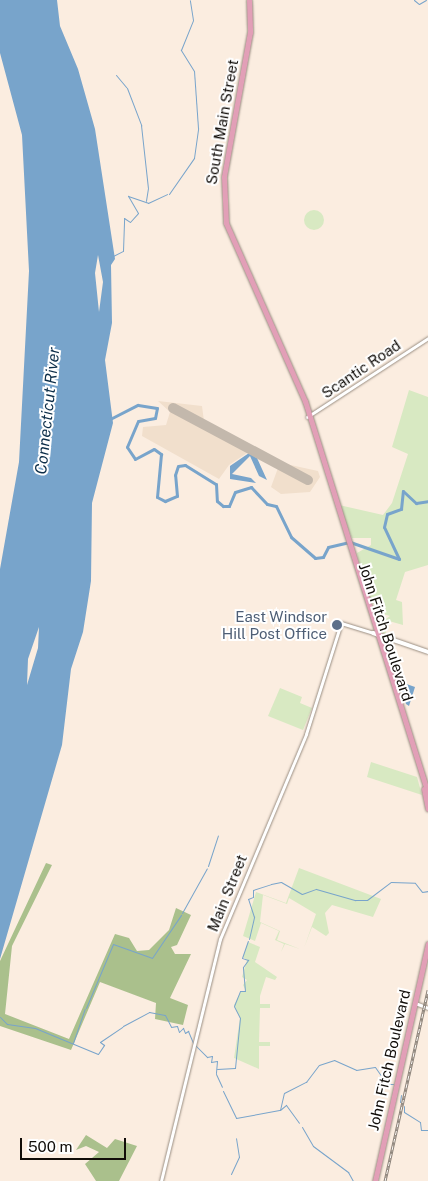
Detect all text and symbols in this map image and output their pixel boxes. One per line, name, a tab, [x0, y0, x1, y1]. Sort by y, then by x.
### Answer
street label: South Main Street	[202, 58, 242, 186]
street label: Scantic Road	[318, 336, 404, 402]
water label: Connecticut River	[32, 347, 64, 475]
street label: John Fitch Boulevard	[355, 561, 417, 703]
place label: East Windsor Hill Post Office	[222, 607, 327, 642]
marker: East Windsor Hill Post Office	[331, 619, 343, 631]
street label: Main Street	[203, 852, 251, 934]
street label: John Fitch Boulevard	[364, 988, 414, 1132]
scale bar	[22, 1128, 129, 1160]
text: 500 m	[28, 1138, 73, 1155]

